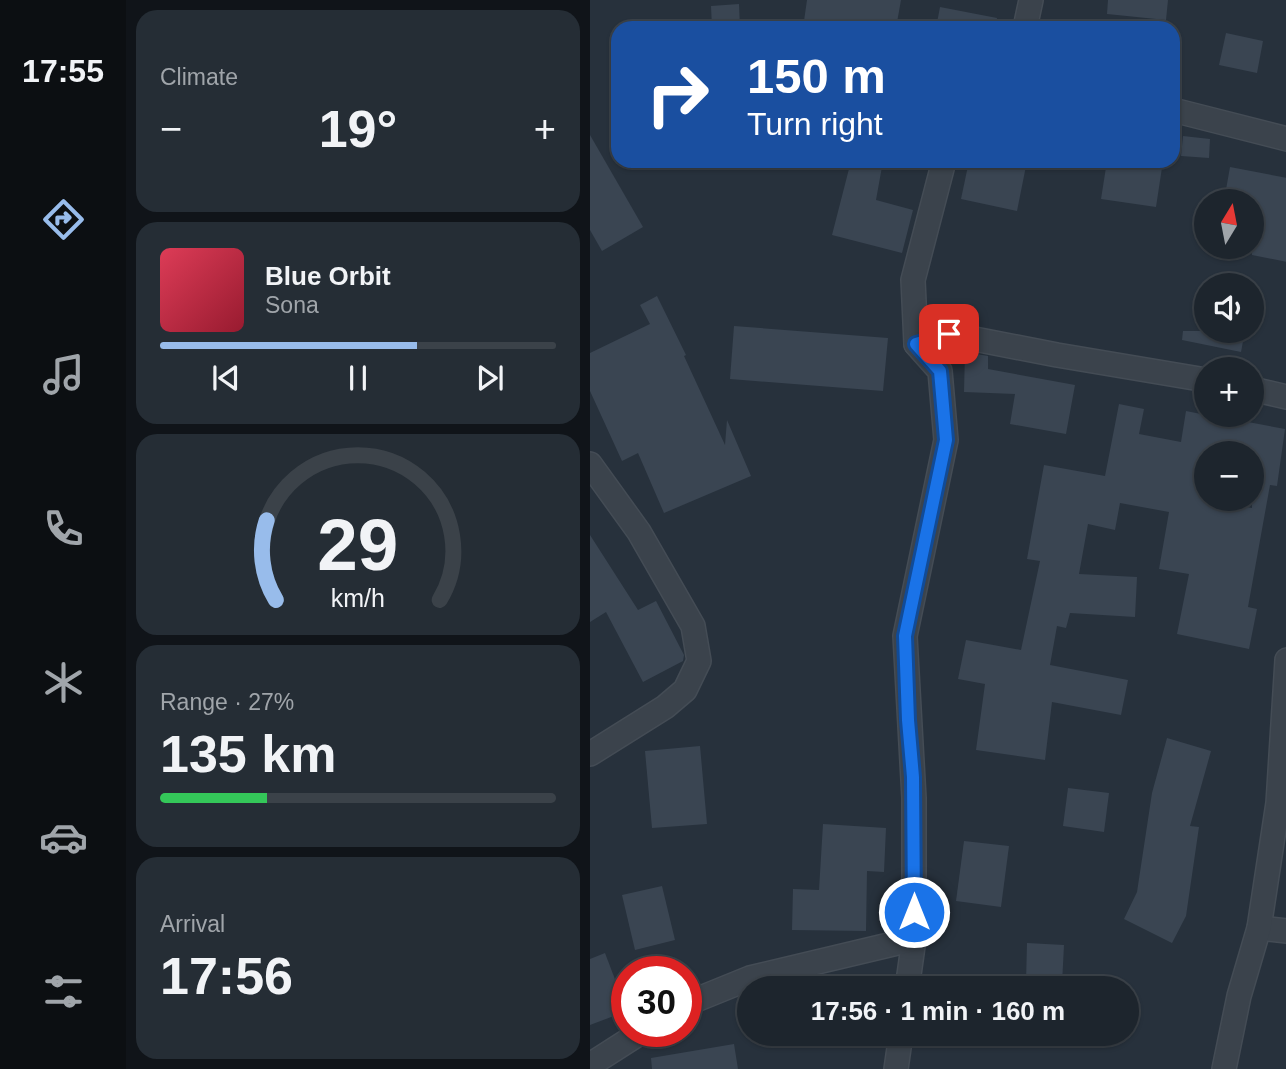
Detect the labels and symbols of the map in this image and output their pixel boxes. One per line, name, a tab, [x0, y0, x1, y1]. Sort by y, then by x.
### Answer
north arrow	[1194, 189, 1264, 259]
pin	[919, 304, 979, 364]
position arrow	[877, 875, 951, 949]
speed limit sign: 30	[611, 956, 702, 1047]

